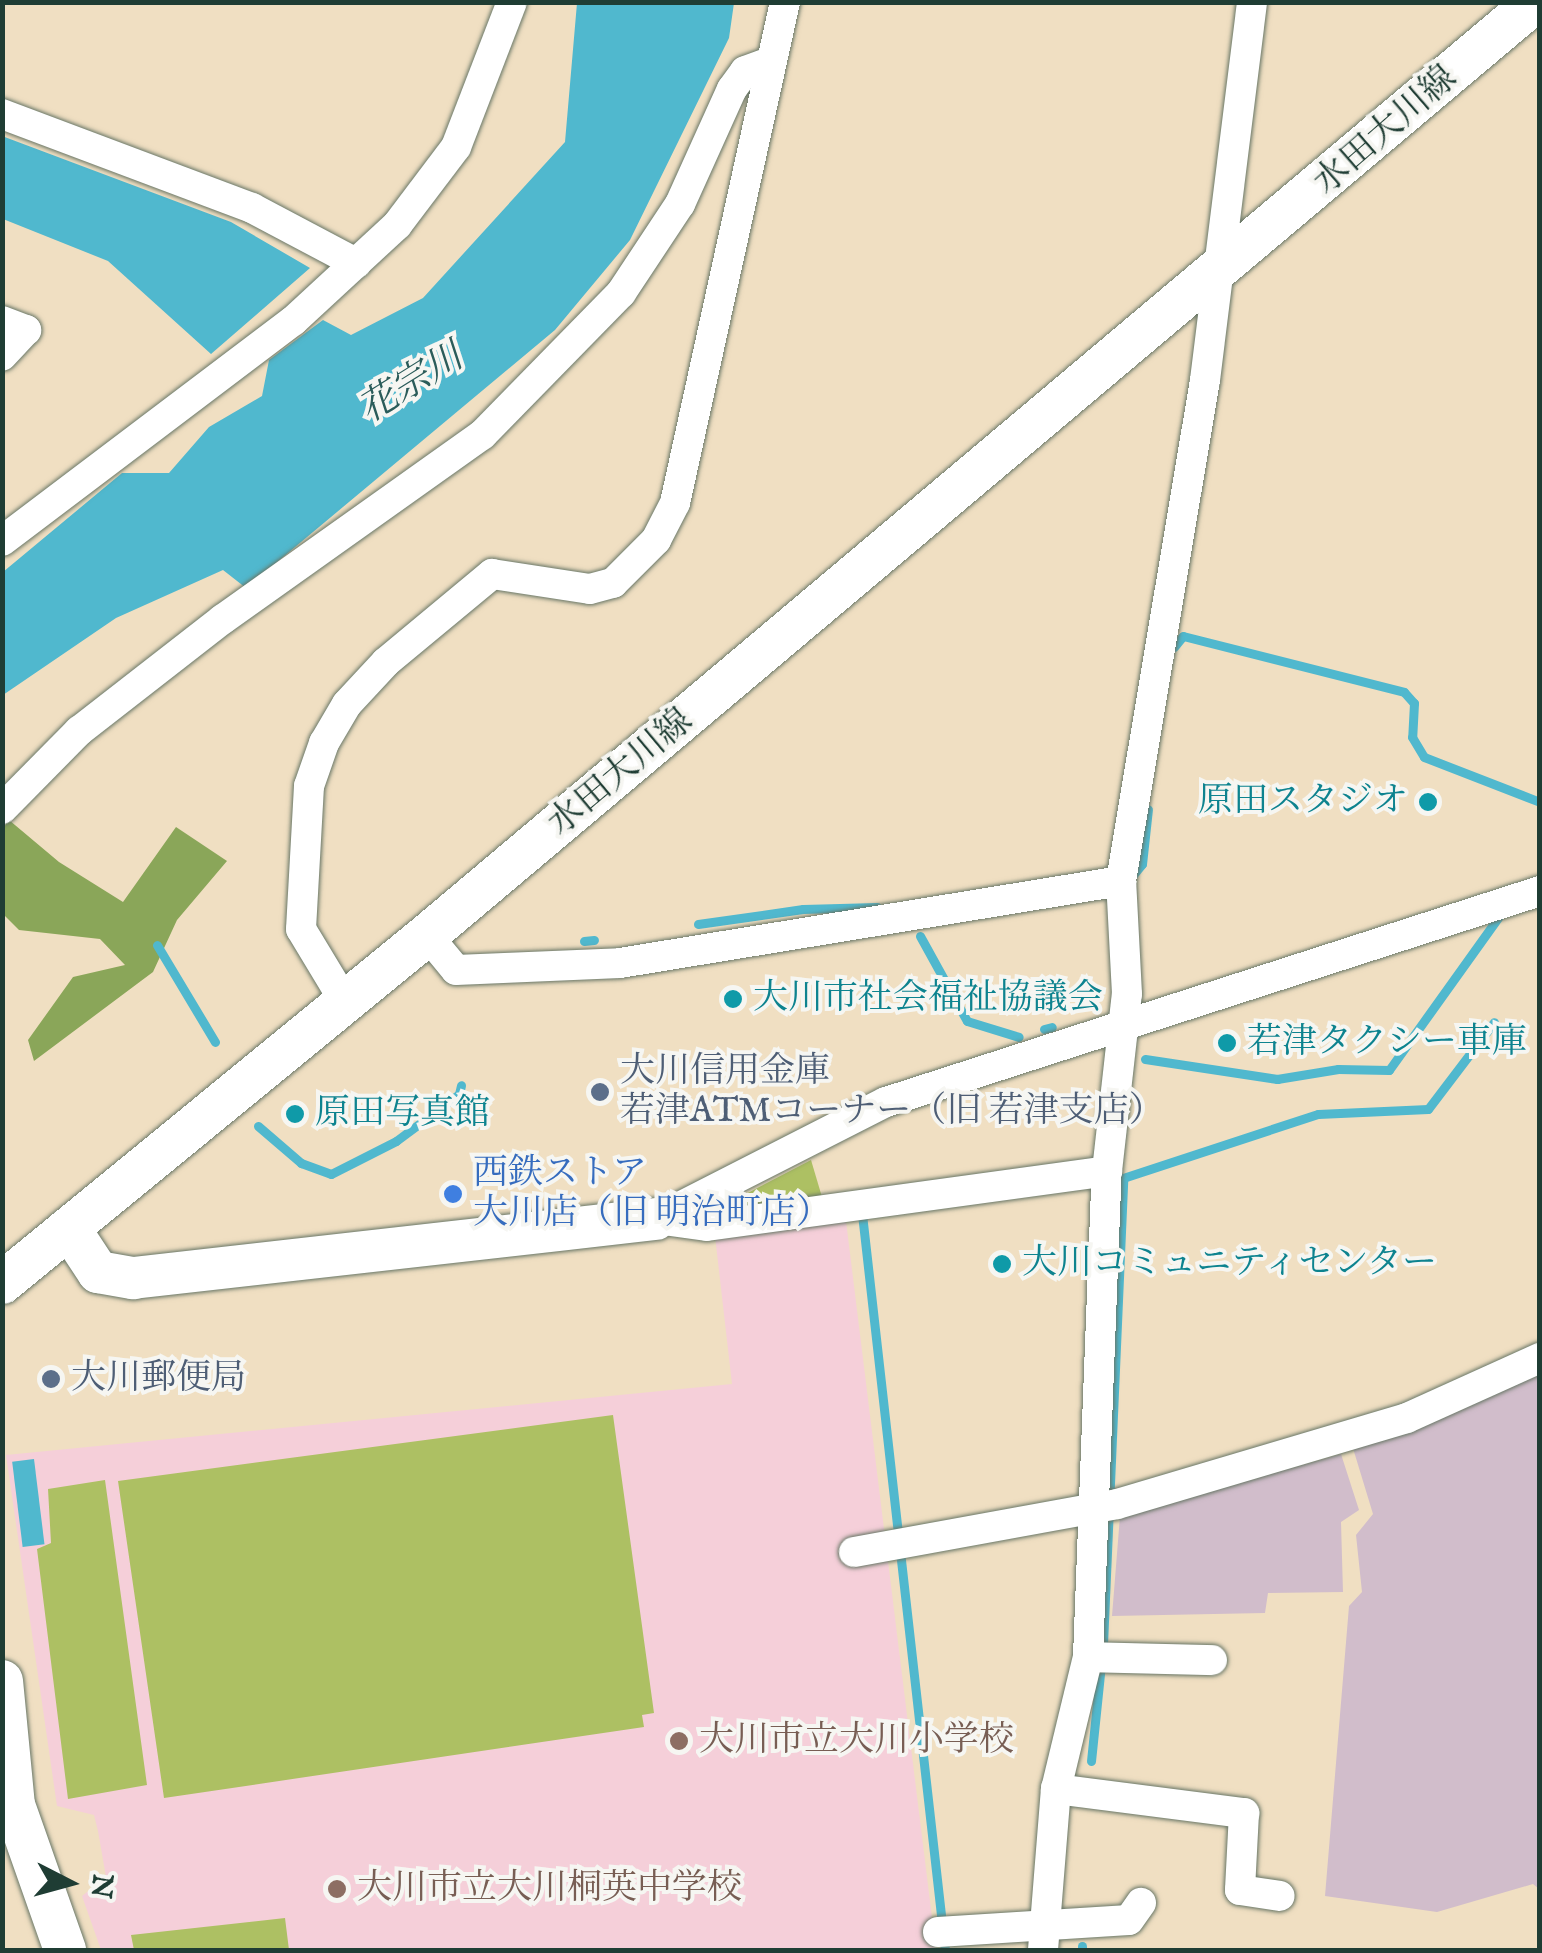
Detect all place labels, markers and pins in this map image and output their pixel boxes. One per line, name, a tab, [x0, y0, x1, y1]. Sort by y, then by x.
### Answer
place label: 原田スタジオ	[1198, 781, 1408, 823]
marker: 原田スタジオ	[1417, 791, 1439, 813]
place label: 大川市社会福祉協議会	[753, 978, 1103, 1020]
marker: 大川市社会福祉協議会	[722, 988, 744, 1010]
place label: 若津タクシー車庫	[1247, 1022, 1527, 1064]
marker: 若津タクシー車庫	[1216, 1032, 1238, 1054]
place label: 大川信用金庫 若津ATMコーナー（旧 若津支店）	[620, 1051, 1164, 1133]
marker: 大川信用金庫 若津ATMコーナー（旧 若津支店）	[589, 1081, 611, 1103]
place label: 原田写真館	[315, 1093, 490, 1135]
marker: 原田写真館	[284, 1103, 306, 1125]
place label: 西鉄ストア 大川店（旧 明治町店）	[473, 1153, 831, 1235]
marker: 西鉄ストア 大川店（旧 明治町店）	[442, 1183, 464, 1205]
place label: 大川コミュニティセンター	[1022, 1243, 1442, 1285]
marker: 大川コミュニティセンター	[991, 1253, 1013, 1275]
place label: 大川郵便局	[71, 1358, 246, 1400]
marker: 大川郵便局	[40, 1368, 62, 1390]
place label: 大川市立大川小学校	[699, 1720, 1014, 1762]
marker: 大川市立大川小学校	[668, 1730, 690, 1752]
place label: 大川市立大川桐英中学校	[357, 1868, 742, 1910]
marker: 大川市立大川桐英中学校	[326, 1878, 348, 1900]

